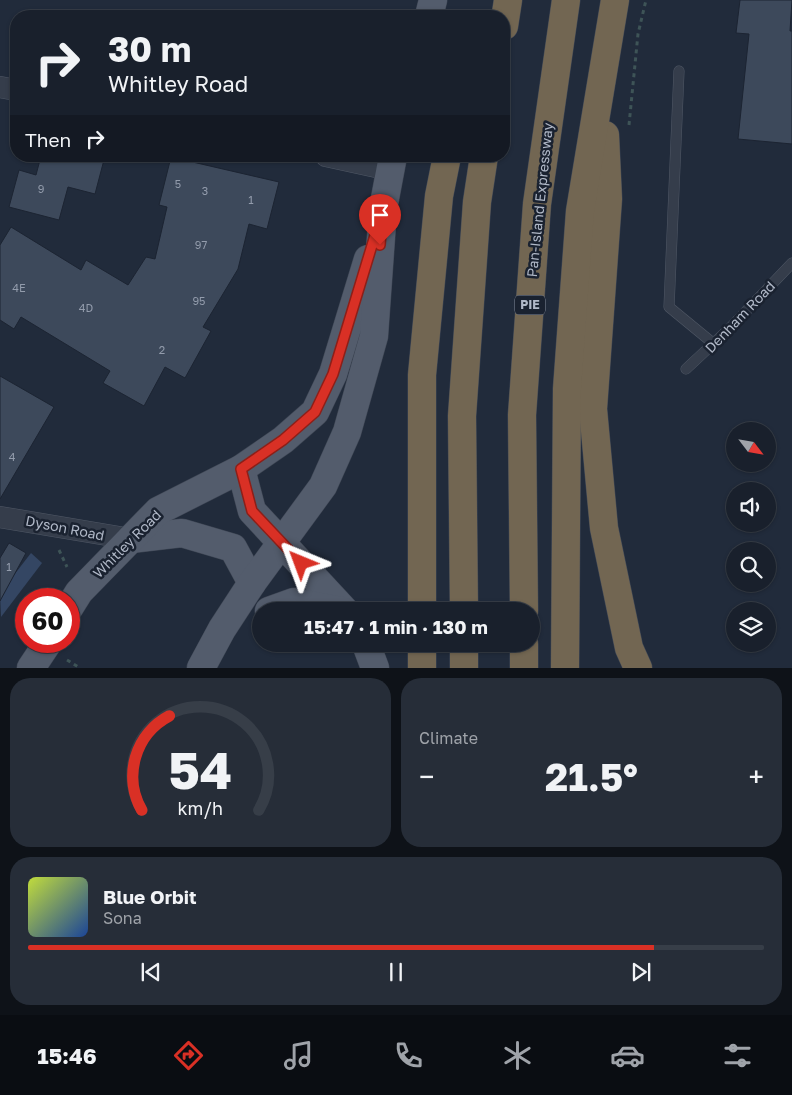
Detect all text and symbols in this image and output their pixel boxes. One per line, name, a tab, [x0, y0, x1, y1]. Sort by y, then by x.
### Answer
text: 30 m	[108, 28, 191, 70]
icon: right	[25, 30, 90, 95]
text: Whitley Road	[108, 70, 248, 97]
street label: Pan-Island Expressway	[523, 122, 556, 278]
icon: right	[81, 125, 109, 153]
text: Then	[25, 128, 71, 151]
house number: 5	[175, 177, 181, 190]
house number: 9	[38, 182, 44, 195]
house number: 3	[202, 184, 208, 197]
house number: 1	[248, 193, 254, 206]
pin	[359, 194, 401, 245]
icon: arrive	[366, 201, 394, 229]
house number: 97	[195, 238, 207, 251]
street label: Denham Road	[701, 277, 778, 356]
house number: 4E	[12, 281, 26, 294]
house number: 95	[192, 294, 206, 307]
road number: PIE	[515, 296, 545, 314]
house number: 4D	[79, 301, 93, 314]
house number: 2	[159, 343, 165, 356]
north arrow	[726, 422, 776, 472]
map controls	[726, 422, 776, 652]
house number: 4	[9, 450, 16, 463]
button: sound	[726, 482, 776, 532]
street label: Whitley Road	[89, 506, 164, 581]
street label: Dyson Road	[24, 512, 106, 543]
position arrow	[274, 536, 326, 588]
button: search	[726, 542, 776, 592]
house number: 1	[6, 560, 12, 573]
speed limit sign: 60	[15, 588, 80, 653]
button: layers	[726, 602, 776, 652]
text: 15:47 · 1 min · 130 m	[304, 615, 488, 638]
text: Climate	[419, 728, 478, 748]
text: 54	[168, 738, 233, 800]
text: 21.5°	[545, 754, 638, 799]
text: −	[419, 760, 434, 793]
text: +	[749, 760, 764, 793]
text: km/h	[178, 797, 223, 819]
text: Blue Orbit	[103, 885, 197, 908]
text: Sona	[103, 908, 142, 928]
icon: previous	[137, 958, 165, 986]
icon: pause	[382, 958, 410, 986]
icon: next	[627, 958, 655, 986]
icon: directions	[171, 1038, 206, 1073]
icon: music	[281, 1038, 316, 1073]
icon: phone	[391, 1038, 426, 1073]
icon: climate	[500, 1038, 535, 1073]
icon: car	[610, 1038, 645, 1073]
icon: filters	[720, 1038, 755, 1073]
text: 15:46	[37, 1042, 97, 1069]

